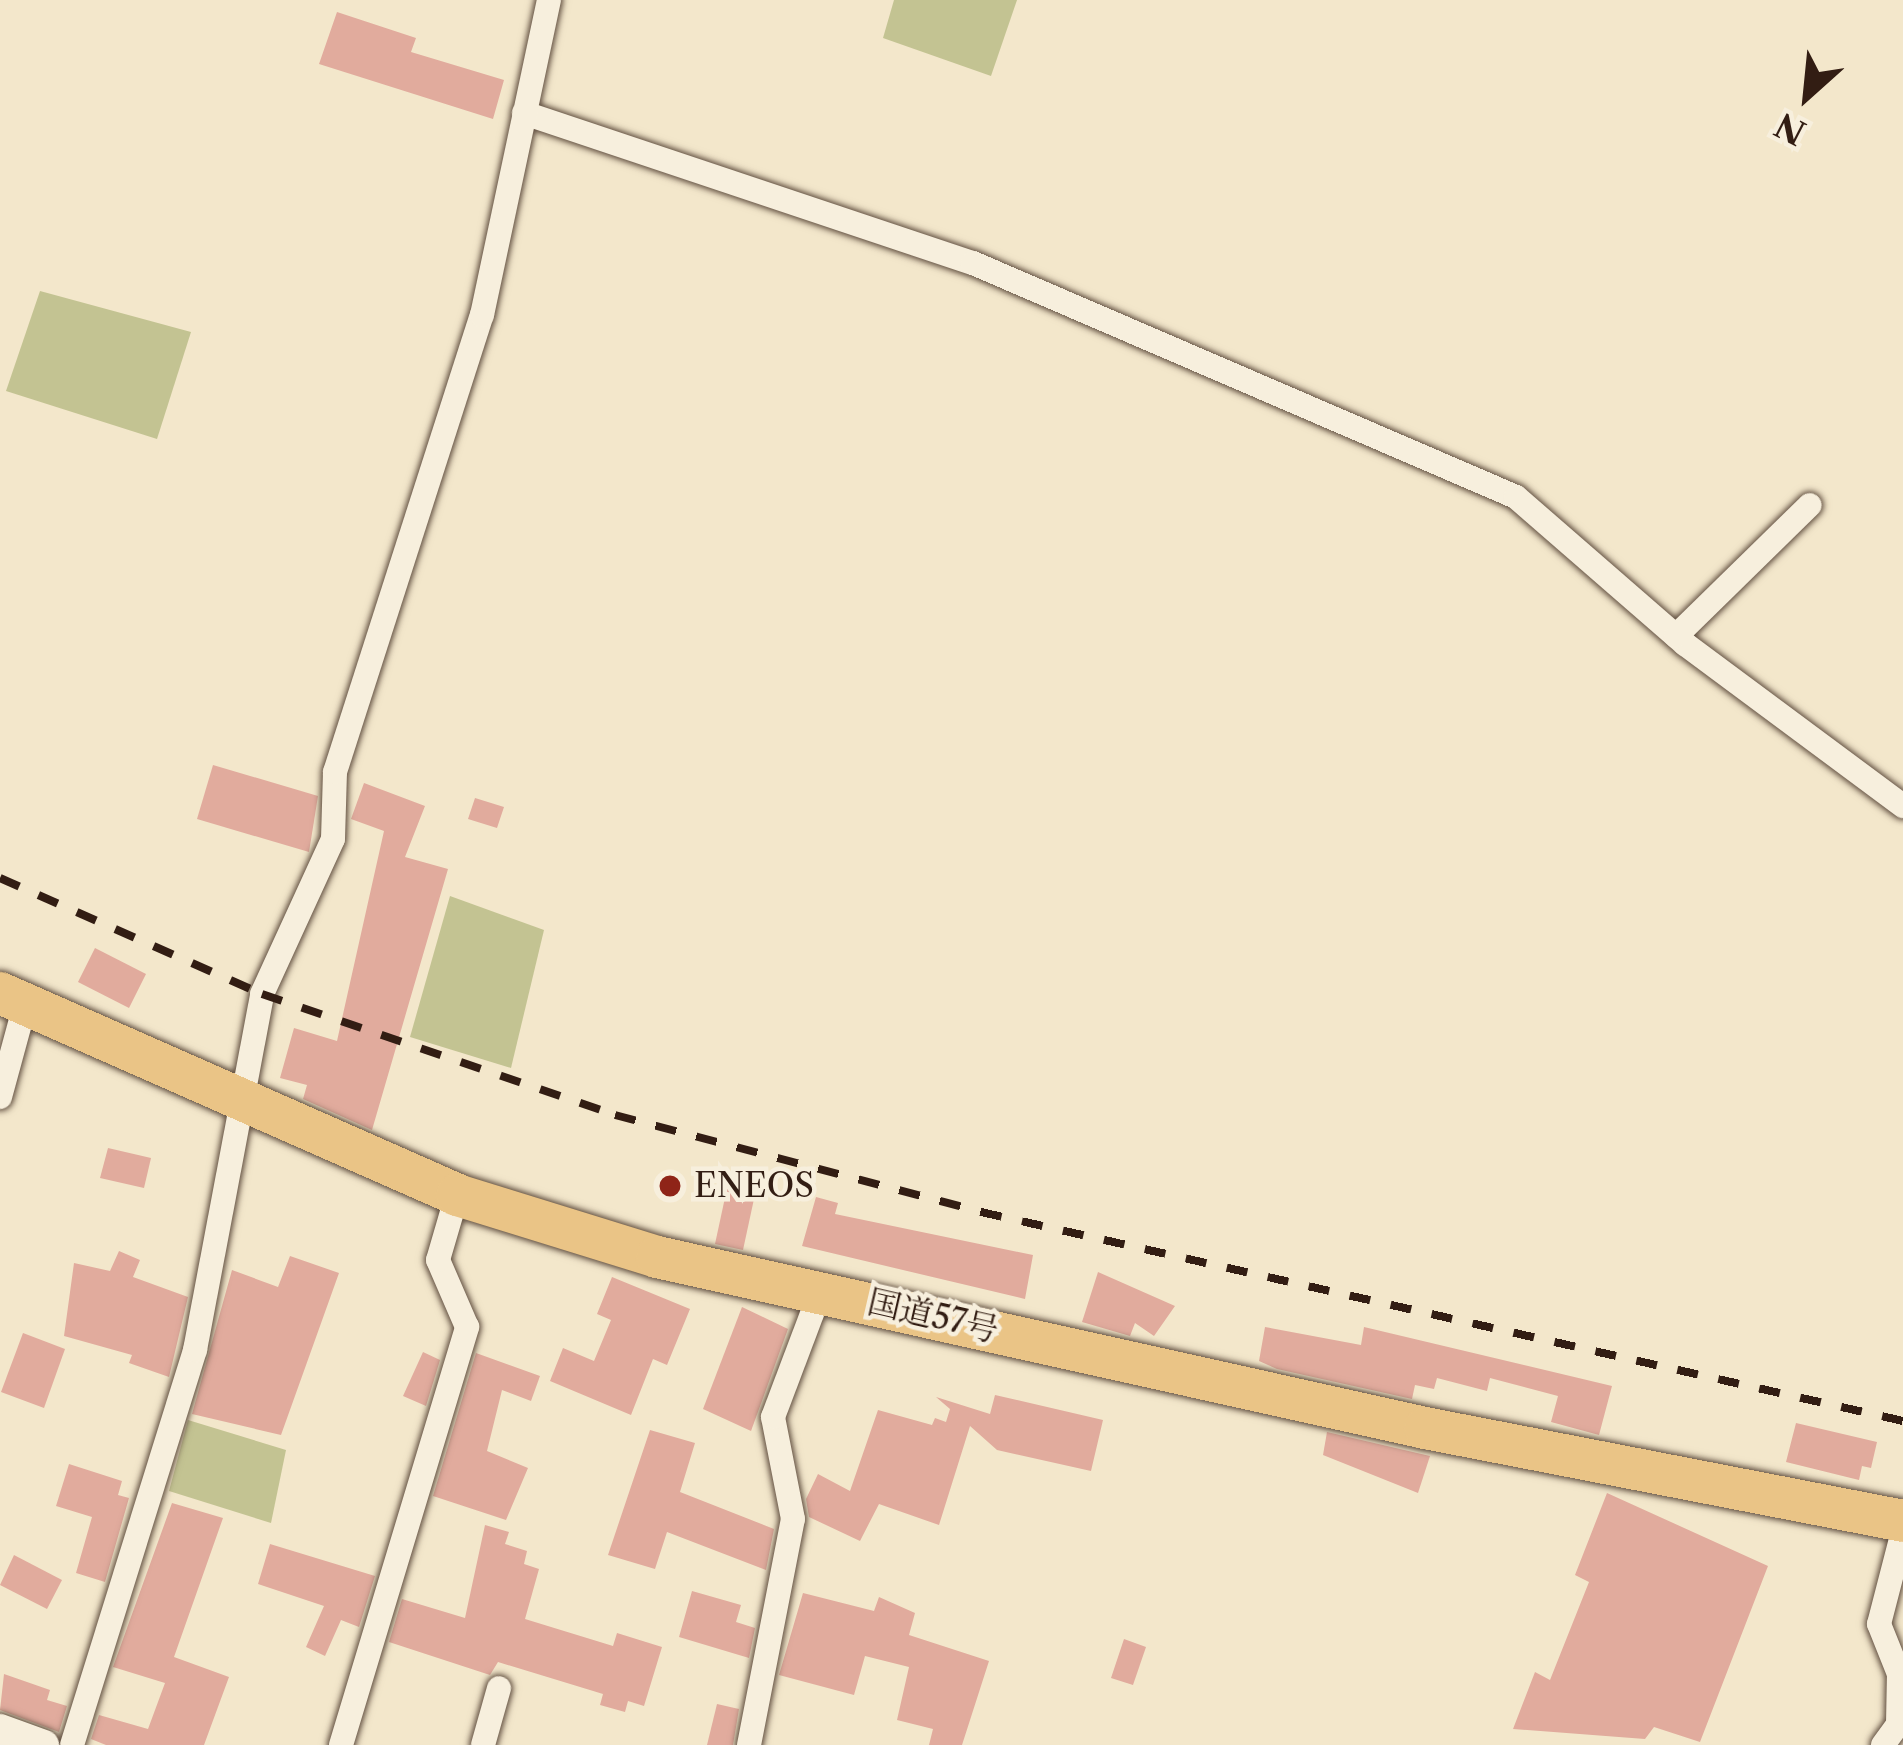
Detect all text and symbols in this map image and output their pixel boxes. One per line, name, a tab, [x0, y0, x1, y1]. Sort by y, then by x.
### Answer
north arrow	[1747, 36, 1867, 156]
text: N	[1768, 104, 1813, 153]
place label: ENEOS	[694, 1166, 814, 1206]
marker: ENEOS	[657, 1173, 683, 1199]
street label: 国道57号	[864, 1282, 1002, 1350]

